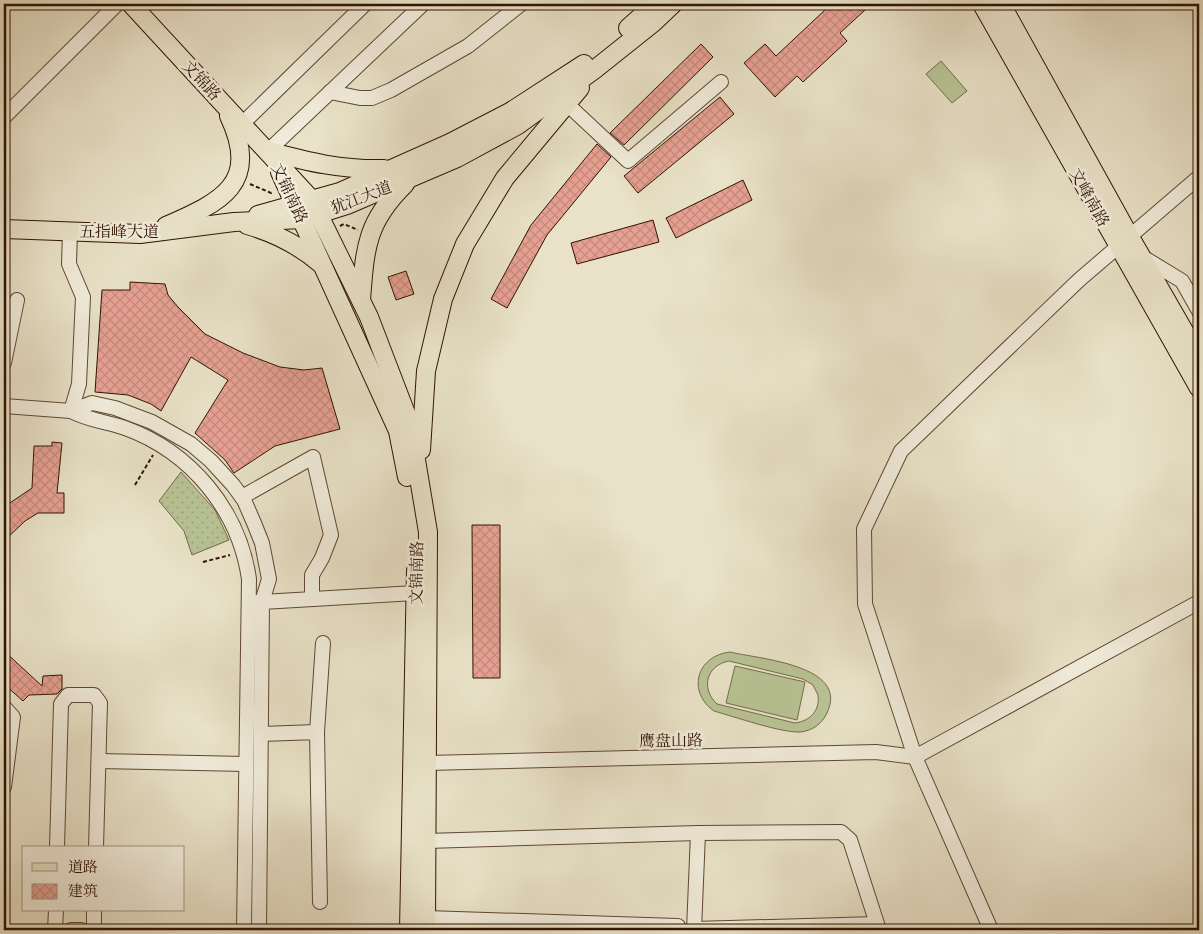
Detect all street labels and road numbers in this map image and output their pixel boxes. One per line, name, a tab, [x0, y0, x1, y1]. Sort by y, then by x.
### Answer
street label: 文锦路	[177, 54, 227, 106]
street label: 文锦南路	[266, 159, 314, 227]
street label: 文峰南路	[1064, 163, 1116, 231]
street label: 犹江大道	[327, 174, 395, 220]
street label: 五指峰大道	[79, 219, 159, 243]
street label: 文锦南路	[403, 541, 429, 605]
street label: 鹰盘山路	[639, 727, 703, 753]

